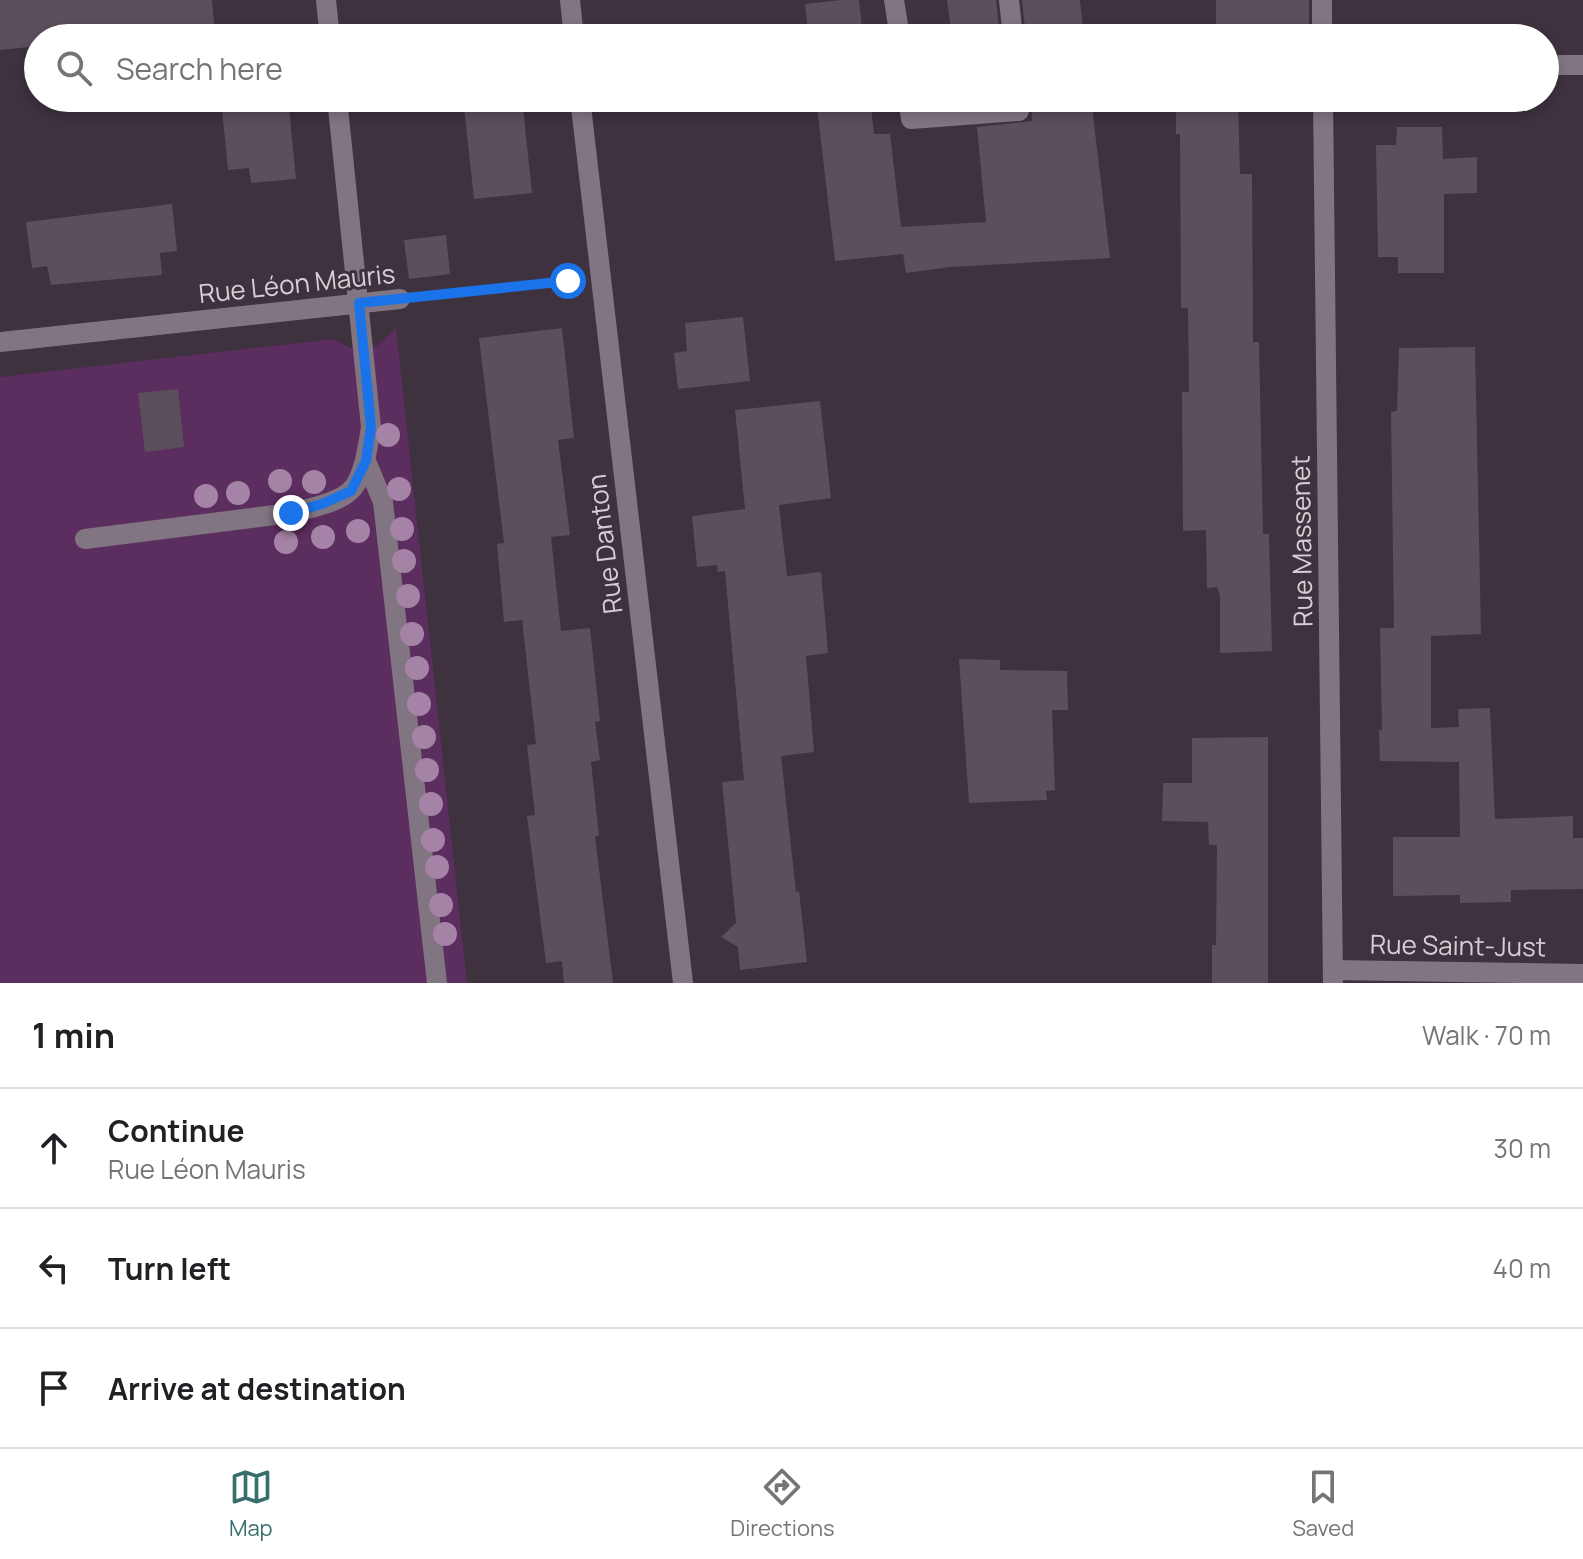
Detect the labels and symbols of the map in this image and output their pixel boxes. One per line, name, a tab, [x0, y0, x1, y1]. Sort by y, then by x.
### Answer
street label: Rue Léon Mauris	[197, 255, 397, 311]
route start	[550, 263, 586, 299]
street label: Rue Massenet	[1282, 455, 1320, 627]
street label: Rue Danton	[578, 472, 630, 616]
route end	[273, 495, 309, 531]
street label: Rue Saint-Just	[1370, 925, 1546, 965]

